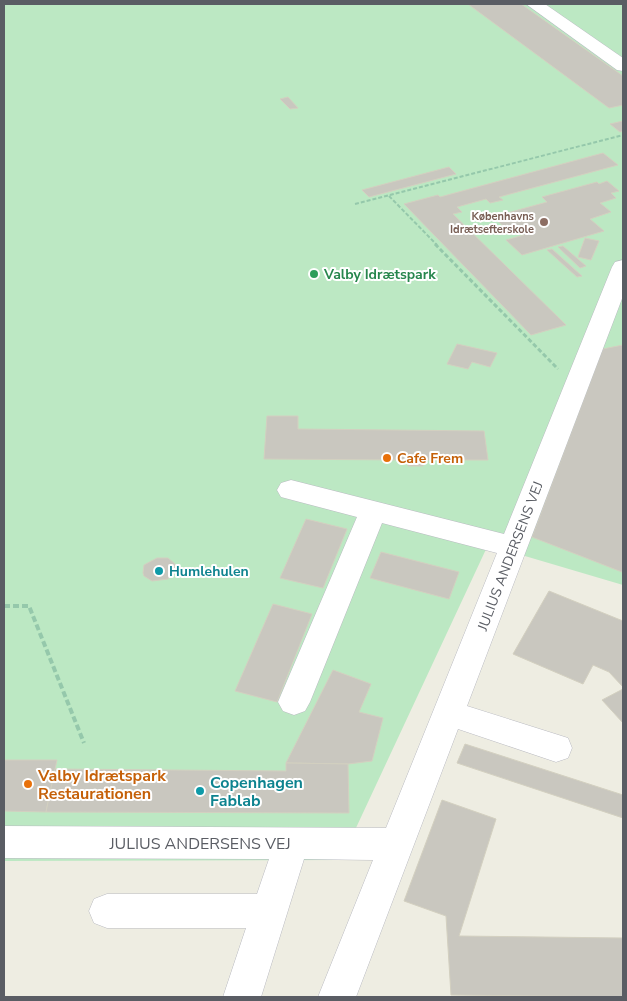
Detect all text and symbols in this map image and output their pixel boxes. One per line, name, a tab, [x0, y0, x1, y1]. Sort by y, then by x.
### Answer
place label: Københavns Idrætsefterskole	[450, 209, 534, 237]
marker: Københavns Idrætsefterskole	[538, 216, 550, 228]
place label: Valby Idrætspark	[323, 265, 436, 284]
marker: Valby Idrætspark	[308, 268, 320, 280]
place label: Cafe Frem	[397, 449, 463, 468]
marker: Cafe Frem	[381, 452, 393, 464]
street label: JULIUS ANDERSENS VEJ	[473, 479, 548, 635]
place label: Humlehulen	[169, 562, 249, 581]
marker: Humlehulen	[153, 565, 165, 577]
place label: Valby Idrætspark Restaurationen	[37, 765, 166, 805]
place label: Copenhagen Fablab	[210, 772, 303, 812]
marker: Valby Idrætspark Restaurationen	[22, 778, 34, 790]
marker: Copenhagen Fablab	[194, 785, 206, 797]
street label: JULIUS ANDERSENS VEJ	[108, 833, 291, 855]

